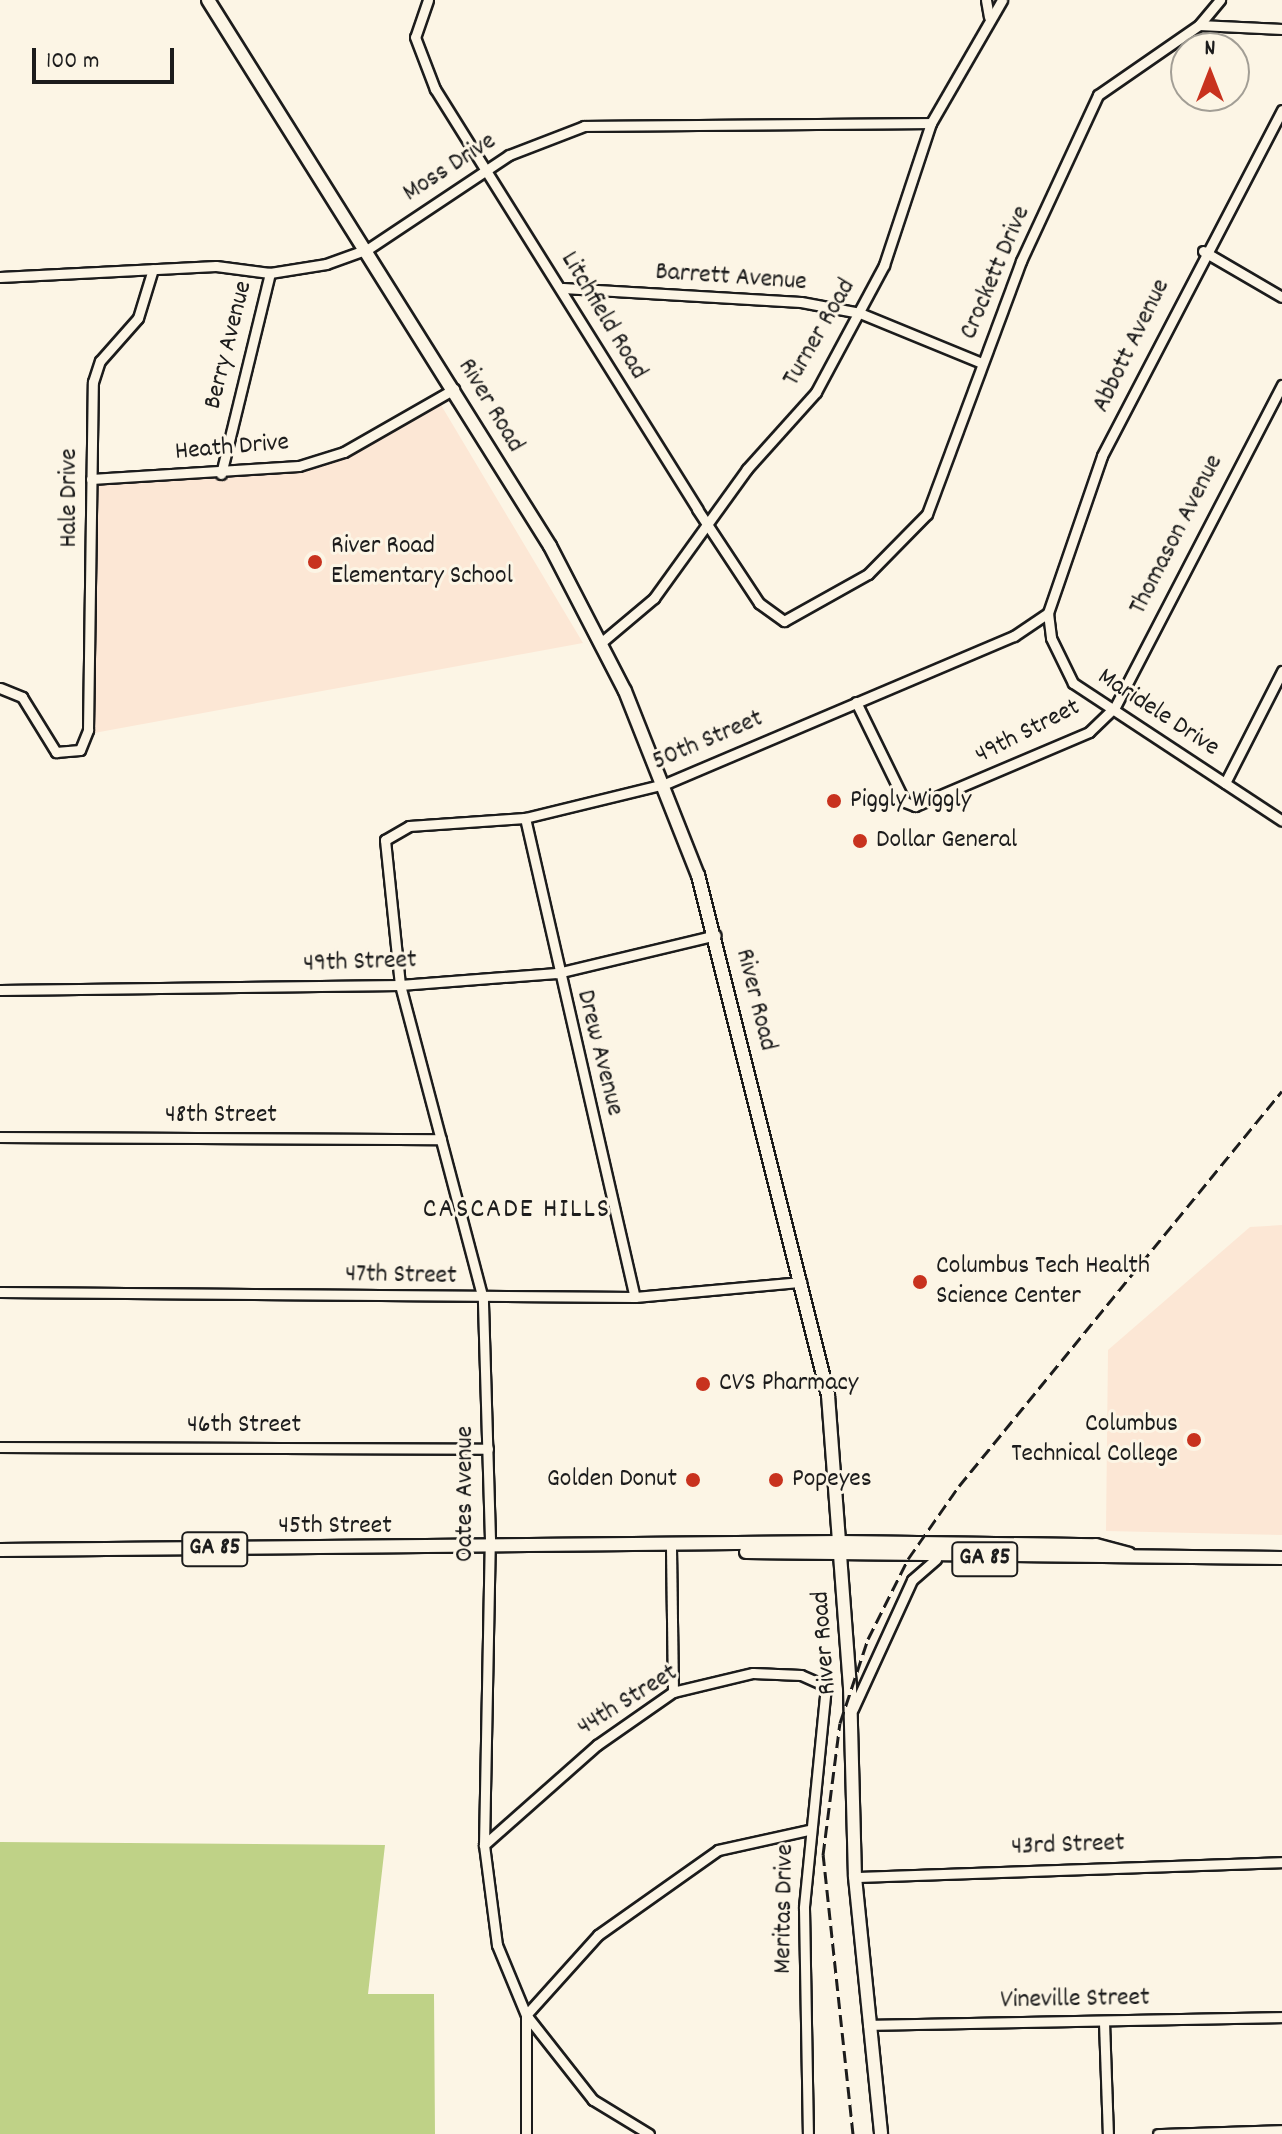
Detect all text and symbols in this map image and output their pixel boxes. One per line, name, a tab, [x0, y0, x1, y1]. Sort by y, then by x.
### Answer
scale bar	[36, 32, 178, 82]
north arrow	[1170, 32, 1250, 112]
text: N	[1205, 34, 1215, 65]
text: 100 m	[46, 45, 99, 79]
street label: Moss Drive	[398, 126, 502, 210]
street label: Crockett Drive	[954, 202, 1038, 344]
street label: Litchfield Road	[553, 246, 653, 386]
street label: Barrett Avenue	[654, 257, 808, 299]
street label: Turner Road	[777, 274, 863, 392]
street label: Abbott Avenue	[1086, 274, 1178, 418]
street label: Berry Avenue	[198, 278, 260, 412]
street label: River Road	[450, 353, 530, 459]
street label: Heath Drive	[174, 427, 290, 469]
street label: Hale Drive	[54, 448, 86, 548]
street label: Thomason Avenue	[1123, 450, 1231, 620]
place label: River Road Elementary School	[331, 531, 513, 592]
marker: River Road Elementary School	[306, 553, 324, 571]
street label: Maridele Drive	[1091, 662, 1225, 764]
street label: 49th Street	[970, 692, 1086, 772]
street label: 50th Street	[648, 704, 768, 778]
place label: Piggly Wiggly	[850, 785, 971, 817]
marker: Piggly Wiggly	[825, 792, 843, 810]
place label: Dollar General	[876, 825, 1017, 857]
marker: Dollar General	[851, 832, 869, 850]
street label: 49th Street	[303, 945, 417, 981]
street label: River Road	[727, 946, 783, 1054]
street label: Drew Avenue	[568, 987, 630, 1119]
street label: 48th Street	[165, 1100, 277, 1132]
district label: CASCADE HILLS	[423, 1194, 611, 1228]
place label: Columbus Tech Health Science Center	[936, 1251, 1150, 1312]
street label: 47th Street	[345, 1259, 457, 1293]
marker: Columbus Tech Health Science Center	[911, 1273, 929, 1291]
place label: CVS Pharmacy	[719, 1368, 858, 1400]
marker: CVS Pharmacy	[694, 1375, 712, 1393]
place label: Columbus Technical College	[1011, 1409, 1178, 1470]
street label: 46th Street	[187, 1410, 301, 1442]
street label: Oates Avenue	[450, 1426, 482, 1562]
marker: Columbus Technical College	[1185, 1431, 1203, 1449]
place label: Golden Donut	[547, 1464, 677, 1496]
place label: Popeyes	[792, 1464, 872, 1496]
marker: Golden Donut	[684, 1471, 702, 1489]
marker: Popeyes	[767, 1471, 785, 1489]
street label: 45th Street	[278, 1511, 392, 1543]
road number: GA 85	[181, 1529, 249, 1569]
road number: GA 85	[951, 1539, 1019, 1579]
street label: River Road	[806, 1590, 844, 1696]
street label: 44th Street	[572, 1658, 684, 1744]
street label: 43rd Street	[1011, 1828, 1125, 1864]
street label: Meritas Drive	[768, 1844, 802, 1974]
street label: Vineville Street	[1000, 1983, 1150, 2017]

